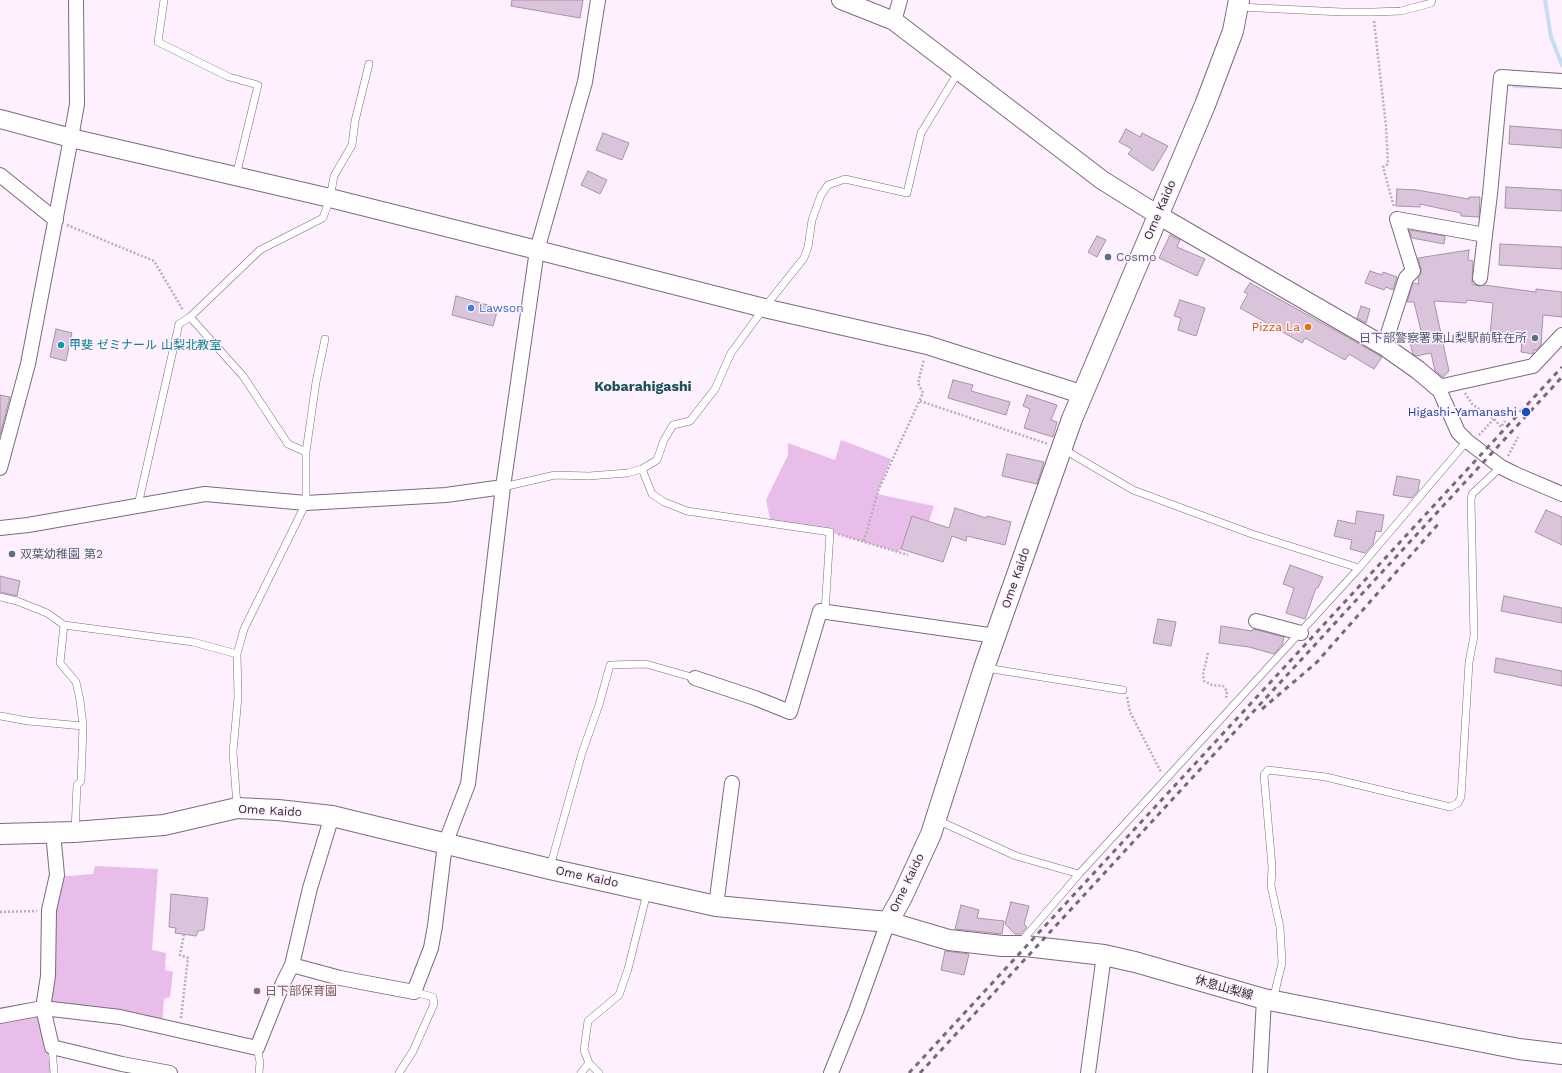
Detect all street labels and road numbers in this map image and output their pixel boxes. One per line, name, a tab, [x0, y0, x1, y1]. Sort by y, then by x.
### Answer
street label: Ome Kaido	[1141, 178, 1179, 242]
street label: Ome Kaido	[999, 546, 1033, 610]
street label: Ome Kaido	[238, 802, 302, 820]
street label: Ome Kaido	[887, 851, 927, 915]
street label: Ome Kaido	[554, 863, 620, 891]
street label: 休息山梨線	[1193, 973, 1255, 1003]

